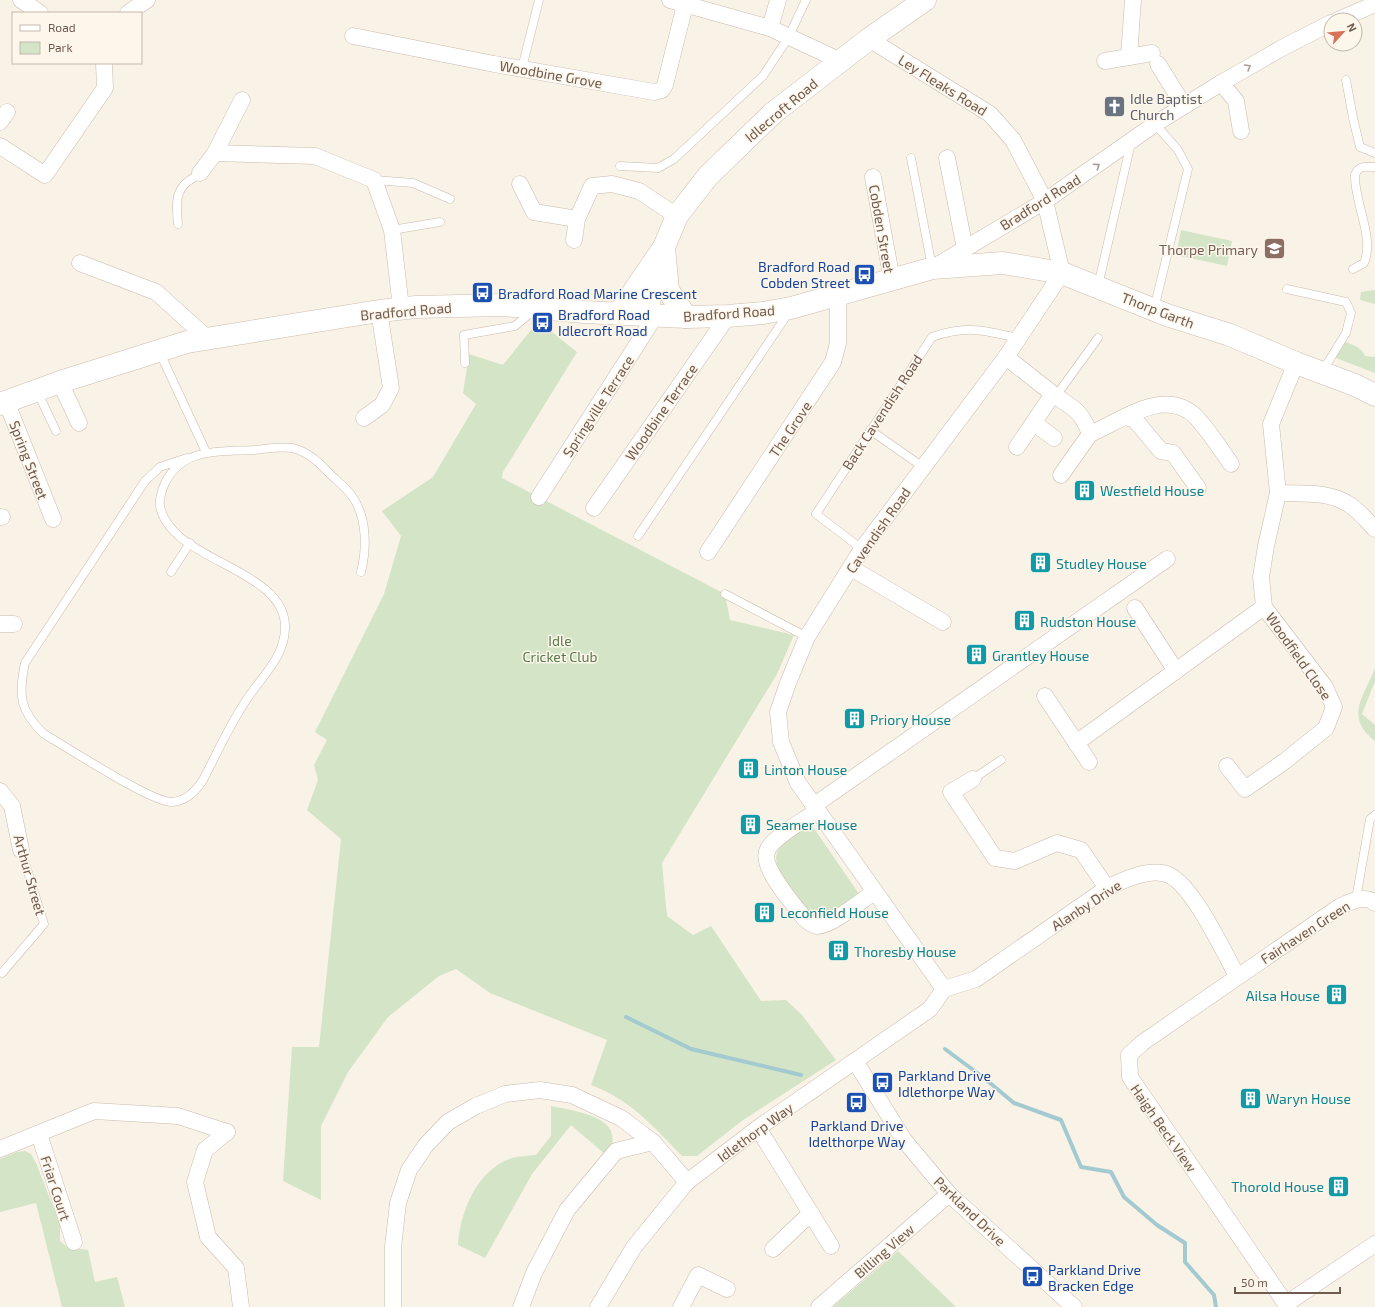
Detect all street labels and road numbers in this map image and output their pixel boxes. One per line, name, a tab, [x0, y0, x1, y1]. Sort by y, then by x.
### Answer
street label: Ley Fleaks Road	[896, 51, 990, 119]
street label: Woodbine Grove	[498, 57, 604, 91]
street label: Idlecroft Road	[741, 75, 821, 145]
street label: Bradford Road	[996, 170, 1084, 234]
street label: Cobden Street	[866, 183, 898, 275]
street label: Thorp Garth	[1119, 288, 1197, 332]
street label: Bradford Road	[359, 299, 453, 323]
street label: Bradford Road	[683, 301, 775, 325]
street label: Back Cavendish Road	[838, 351, 926, 473]
street label: Springville Terrace	[559, 352, 637, 460]
street label: Woodbine Terrace	[621, 360, 701, 464]
street label: The Grove	[765, 398, 815, 460]
street label: Spring Street	[6, 418, 52, 502]
street label: Cavendish Road	[842, 484, 914, 576]
street label: Woodfield Close	[1263, 609, 1335, 703]
street label: Arthur Street	[10, 833, 50, 917]
street label: Alanby Drive	[1048, 876, 1124, 934]
street label: Fairhaven Green	[1257, 897, 1353, 967]
street label: Haigh Beck View	[1127, 1081, 1201, 1176]
street label: Idlethorp Way	[714, 1098, 797, 1165]
street label: Friar Court	[38, 1153, 74, 1223]
street label: Parkland Drive	[931, 1173, 1009, 1249]
street label: Billing View	[851, 1220, 918, 1282]

